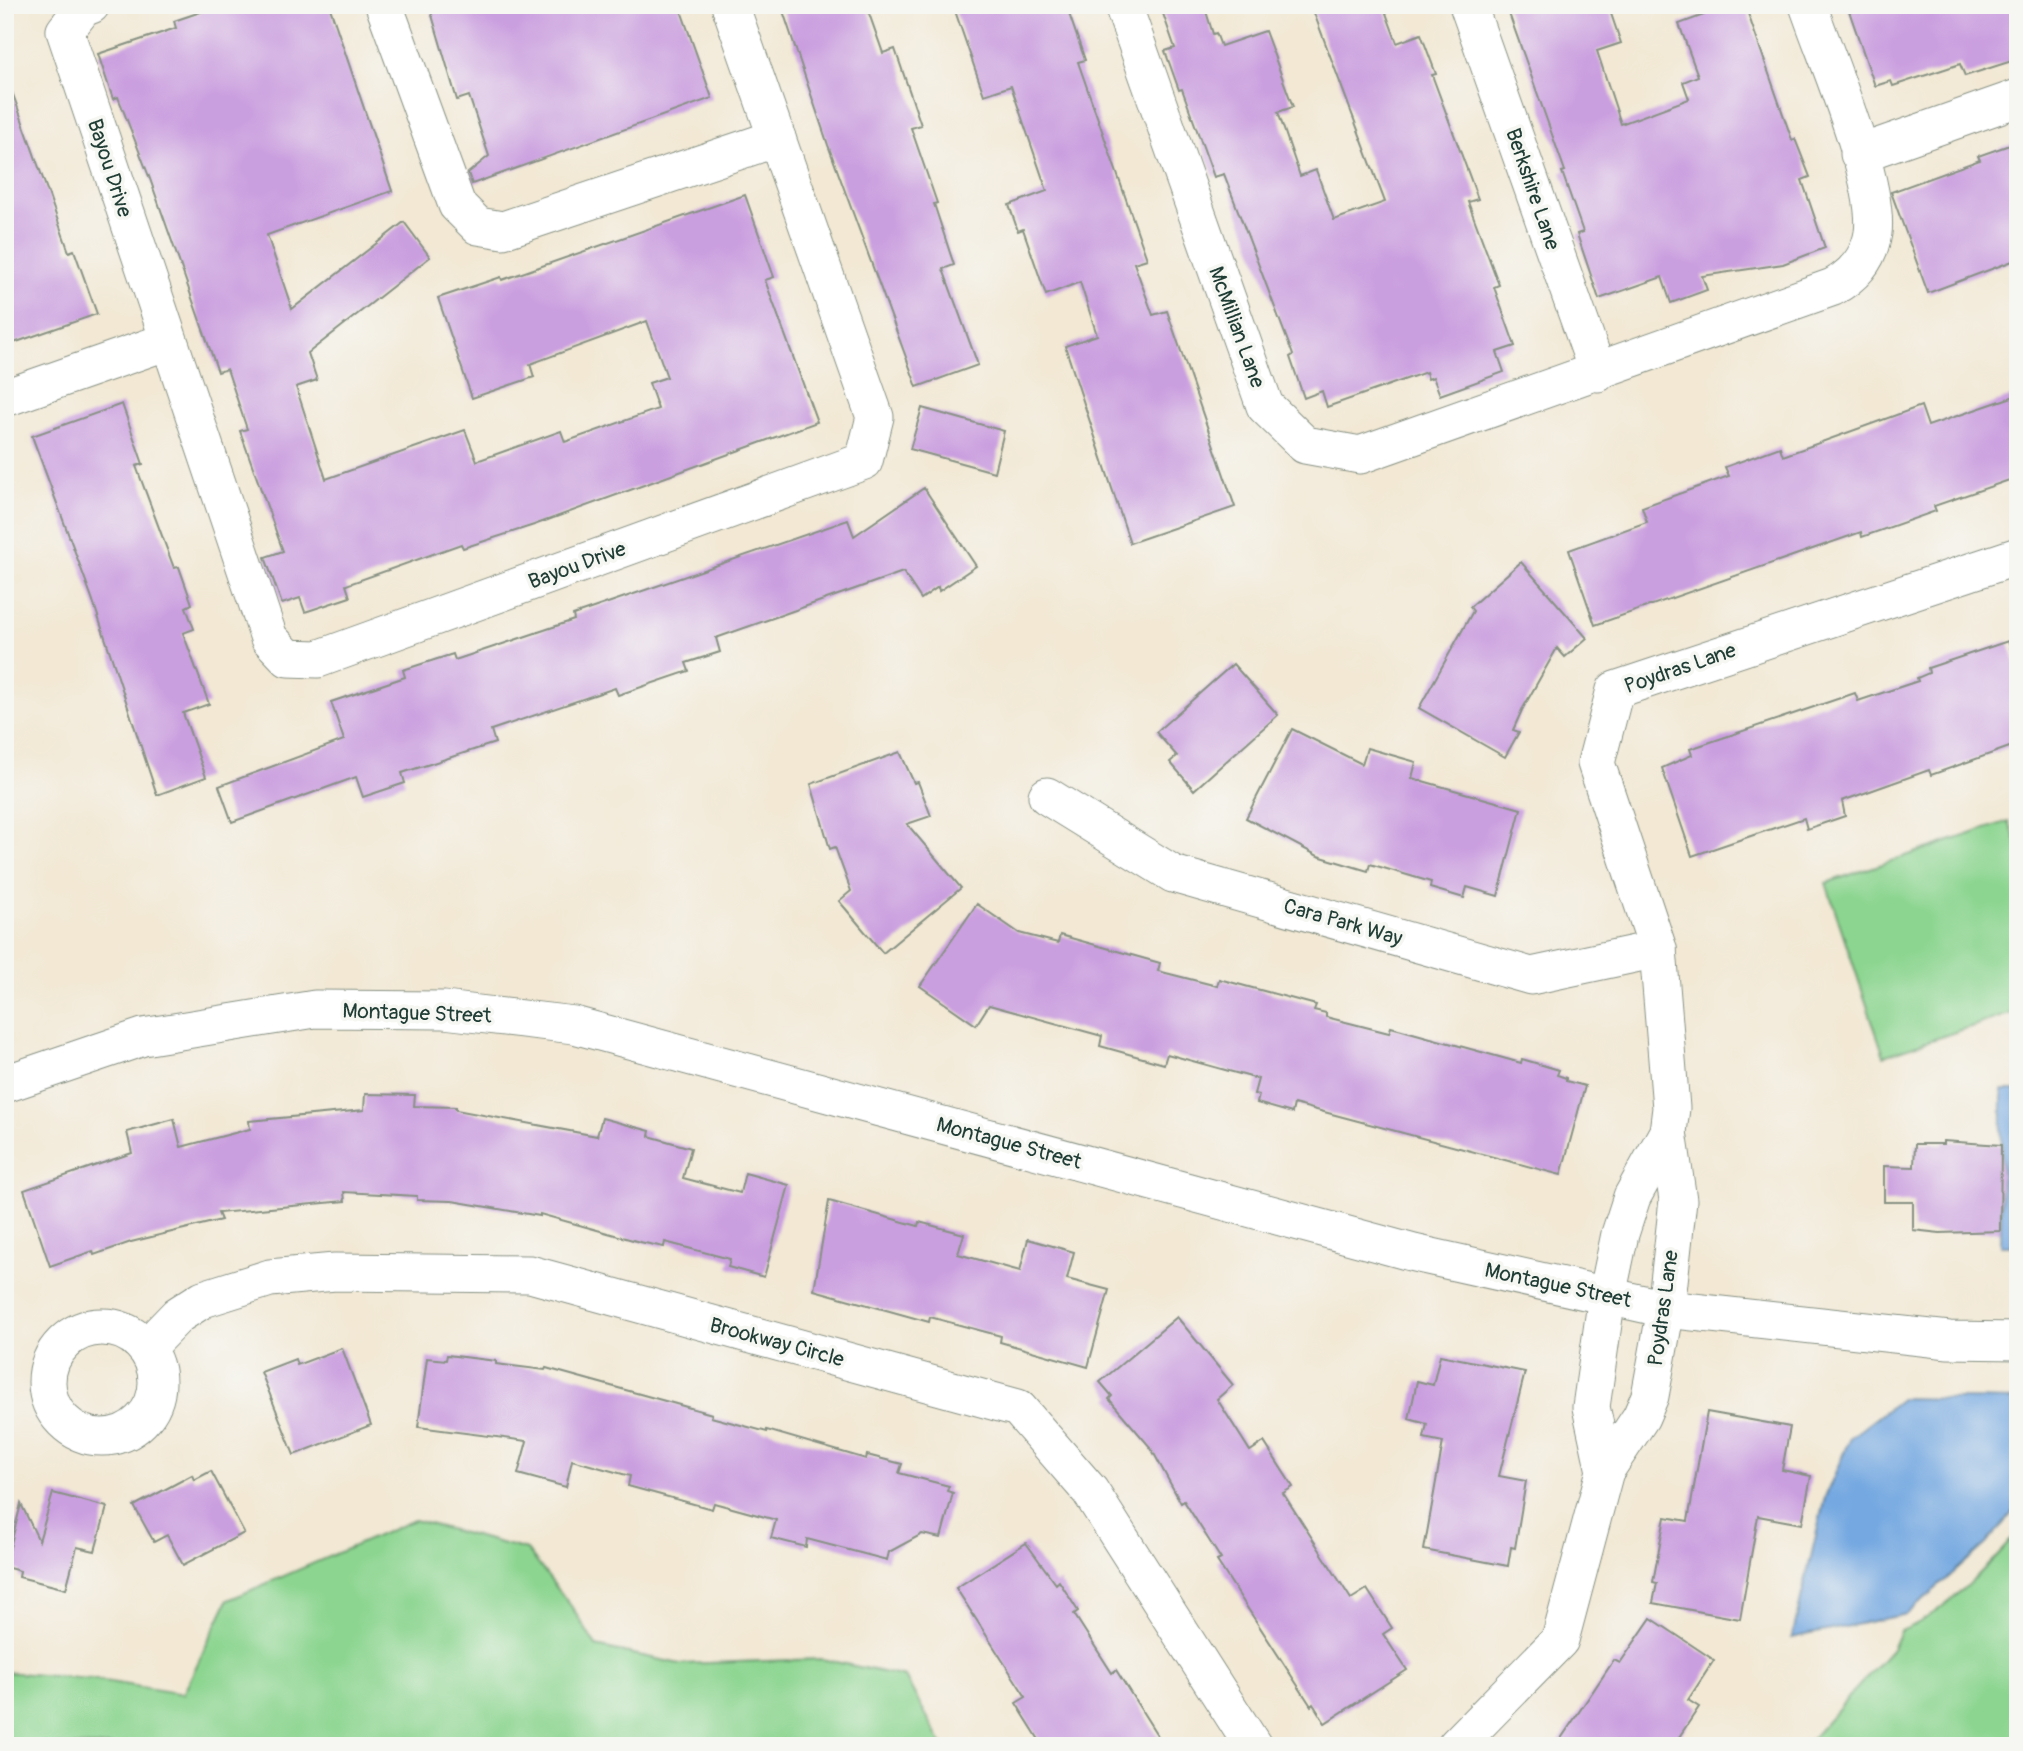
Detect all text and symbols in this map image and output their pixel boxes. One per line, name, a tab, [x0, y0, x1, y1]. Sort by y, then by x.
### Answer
street label: Bayou Drive	[81, 116, 138, 221]
street label: Berkshire Lane	[1499, 125, 1566, 254]
street label: McMillian Lane	[1202, 263, 1271, 392]
street label: Bayou Drive	[525, 535, 630, 596]
street label: Poydras Lane	[1621, 637, 1740, 700]
street label: Cara Park Way	[1280, 893, 1406, 952]
street label: Montague Street	[342, 997, 492, 1030]
street label: Montague Street	[933, 1111, 1085, 1176]
street label: Poydras Lane	[1642, 1248, 1685, 1368]
street label: Montague Street	[1482, 1257, 1634, 1314]
street label: Brookway Circle	[707, 1312, 848, 1374]

